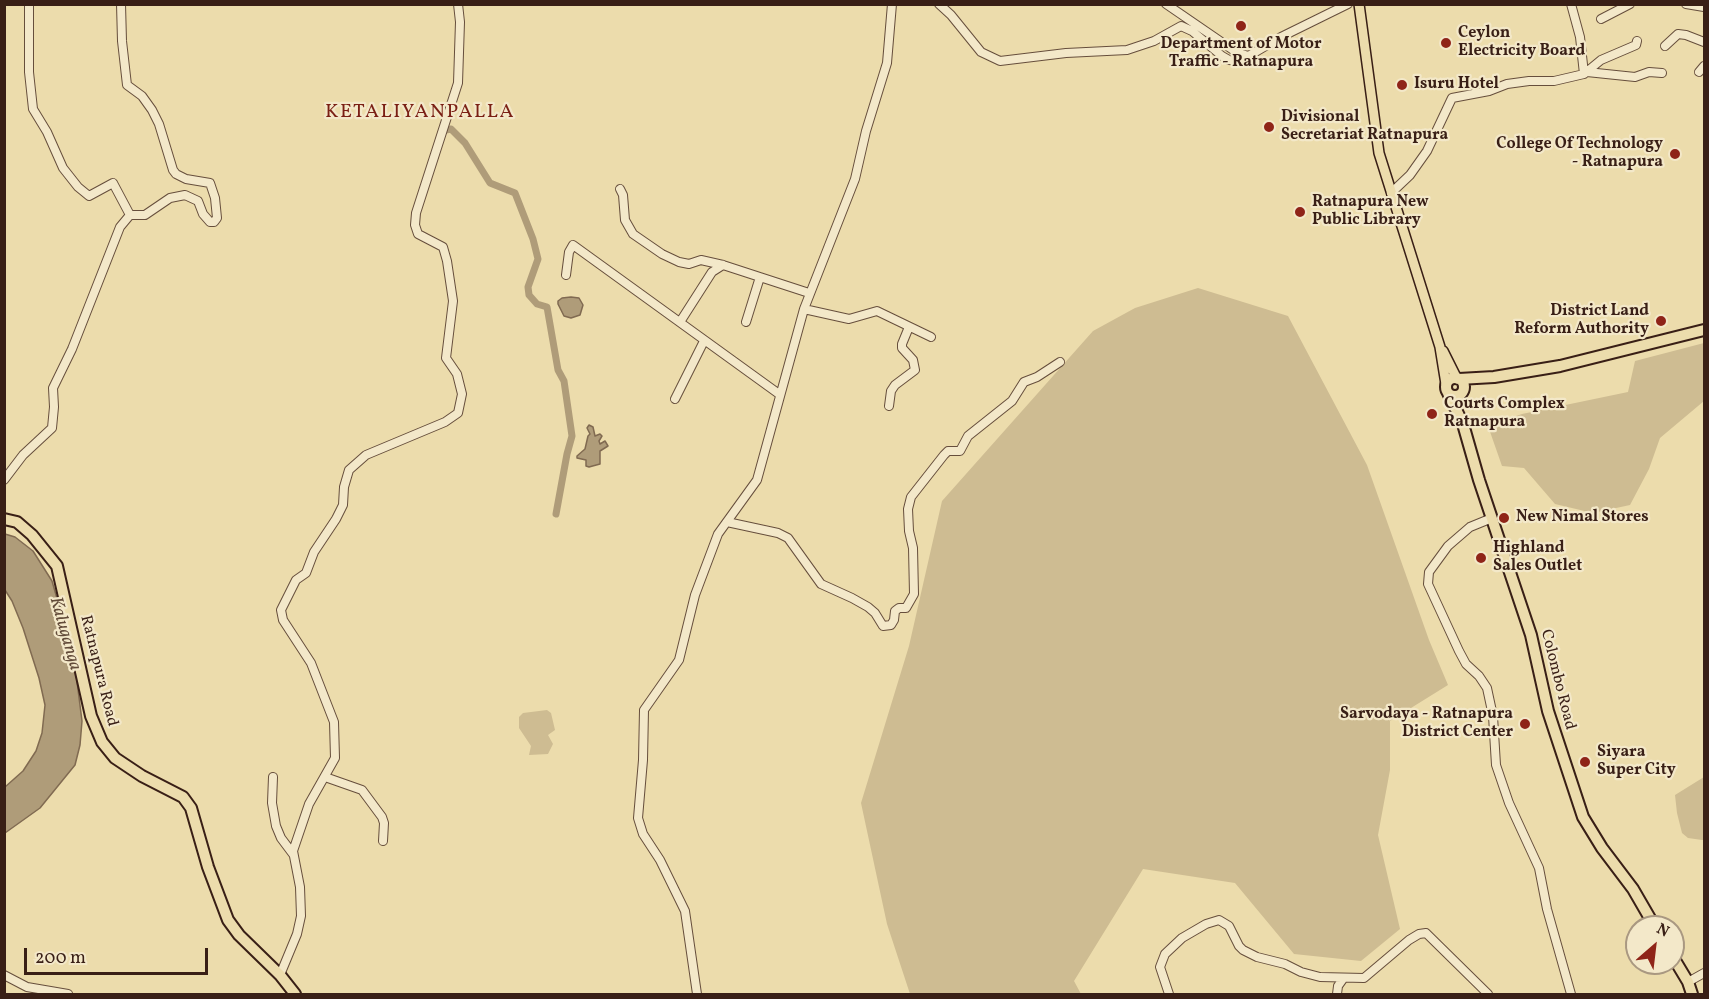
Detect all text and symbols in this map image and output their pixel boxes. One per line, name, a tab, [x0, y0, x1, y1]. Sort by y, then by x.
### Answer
marker: Department of Motor Traffic - Ratnapura	[1234, 19, 1248, 33]
place label: Ceylon Electricity Board	[1458, 24, 1585, 62]
place label: Department of Motor Traffic - Ratnapura	[1161, 35, 1321, 73]
marker: Ceylon Electricity Board	[1439, 36, 1453, 50]
place label: Isuru Hotel	[1414, 75, 1499, 95]
marker: Isuru Hotel	[1395, 78, 1409, 92]
district label: KETALIYANPALLA	[325, 101, 515, 125]
place label: Divisional Secretariat Ratnapura	[1281, 108, 1448, 146]
marker: Divisional Secretariat Ratnapura	[1262, 120, 1276, 134]
place label: College Of Technology - Ratnapura	[1496, 135, 1663, 173]
marker: College Of Technology - Ratnapura	[1668, 147, 1682, 161]
place label: Ratnapura New Public Library	[1312, 193, 1429, 231]
marker: Ratnapura New Public Library	[1293, 205, 1307, 219]
place label: District Land Reform Authority	[1514, 302, 1649, 340]
marker: District Land Reform Authority	[1654, 314, 1668, 328]
place label: Courts Complex Ratnapura	[1444, 395, 1565, 433]
marker: Courts Complex Ratnapura	[1425, 407, 1439, 421]
place label: New Nimal Stores	[1516, 508, 1649, 528]
marker: New Nimal Stores	[1497, 511, 1511, 525]
place label: Highland Sales Outlet	[1493, 539, 1582, 577]
marker: Highland Sales Outlet	[1474, 551, 1488, 565]
water label: Kaluganga	[43, 595, 85, 673]
street label: Ratnapura Road	[75, 613, 121, 729]
street label: Colombo Road	[1535, 628, 1579, 732]
place label: Sarvodaya - Ratnapura District Center	[1340, 705, 1513, 743]
marker: Sarvodaya - Ratnapura District Center	[1518, 717, 1532, 731]
place label: Siyara Super City	[1597, 743, 1676, 781]
marker: Siyara Super City	[1578, 755, 1592, 769]
north arrow	[1625, 915, 1685, 975]
text: N	[1652, 918, 1673, 943]
scale bar	[27, 936, 212, 974]
text: 200 m	[35, 946, 86, 971]

